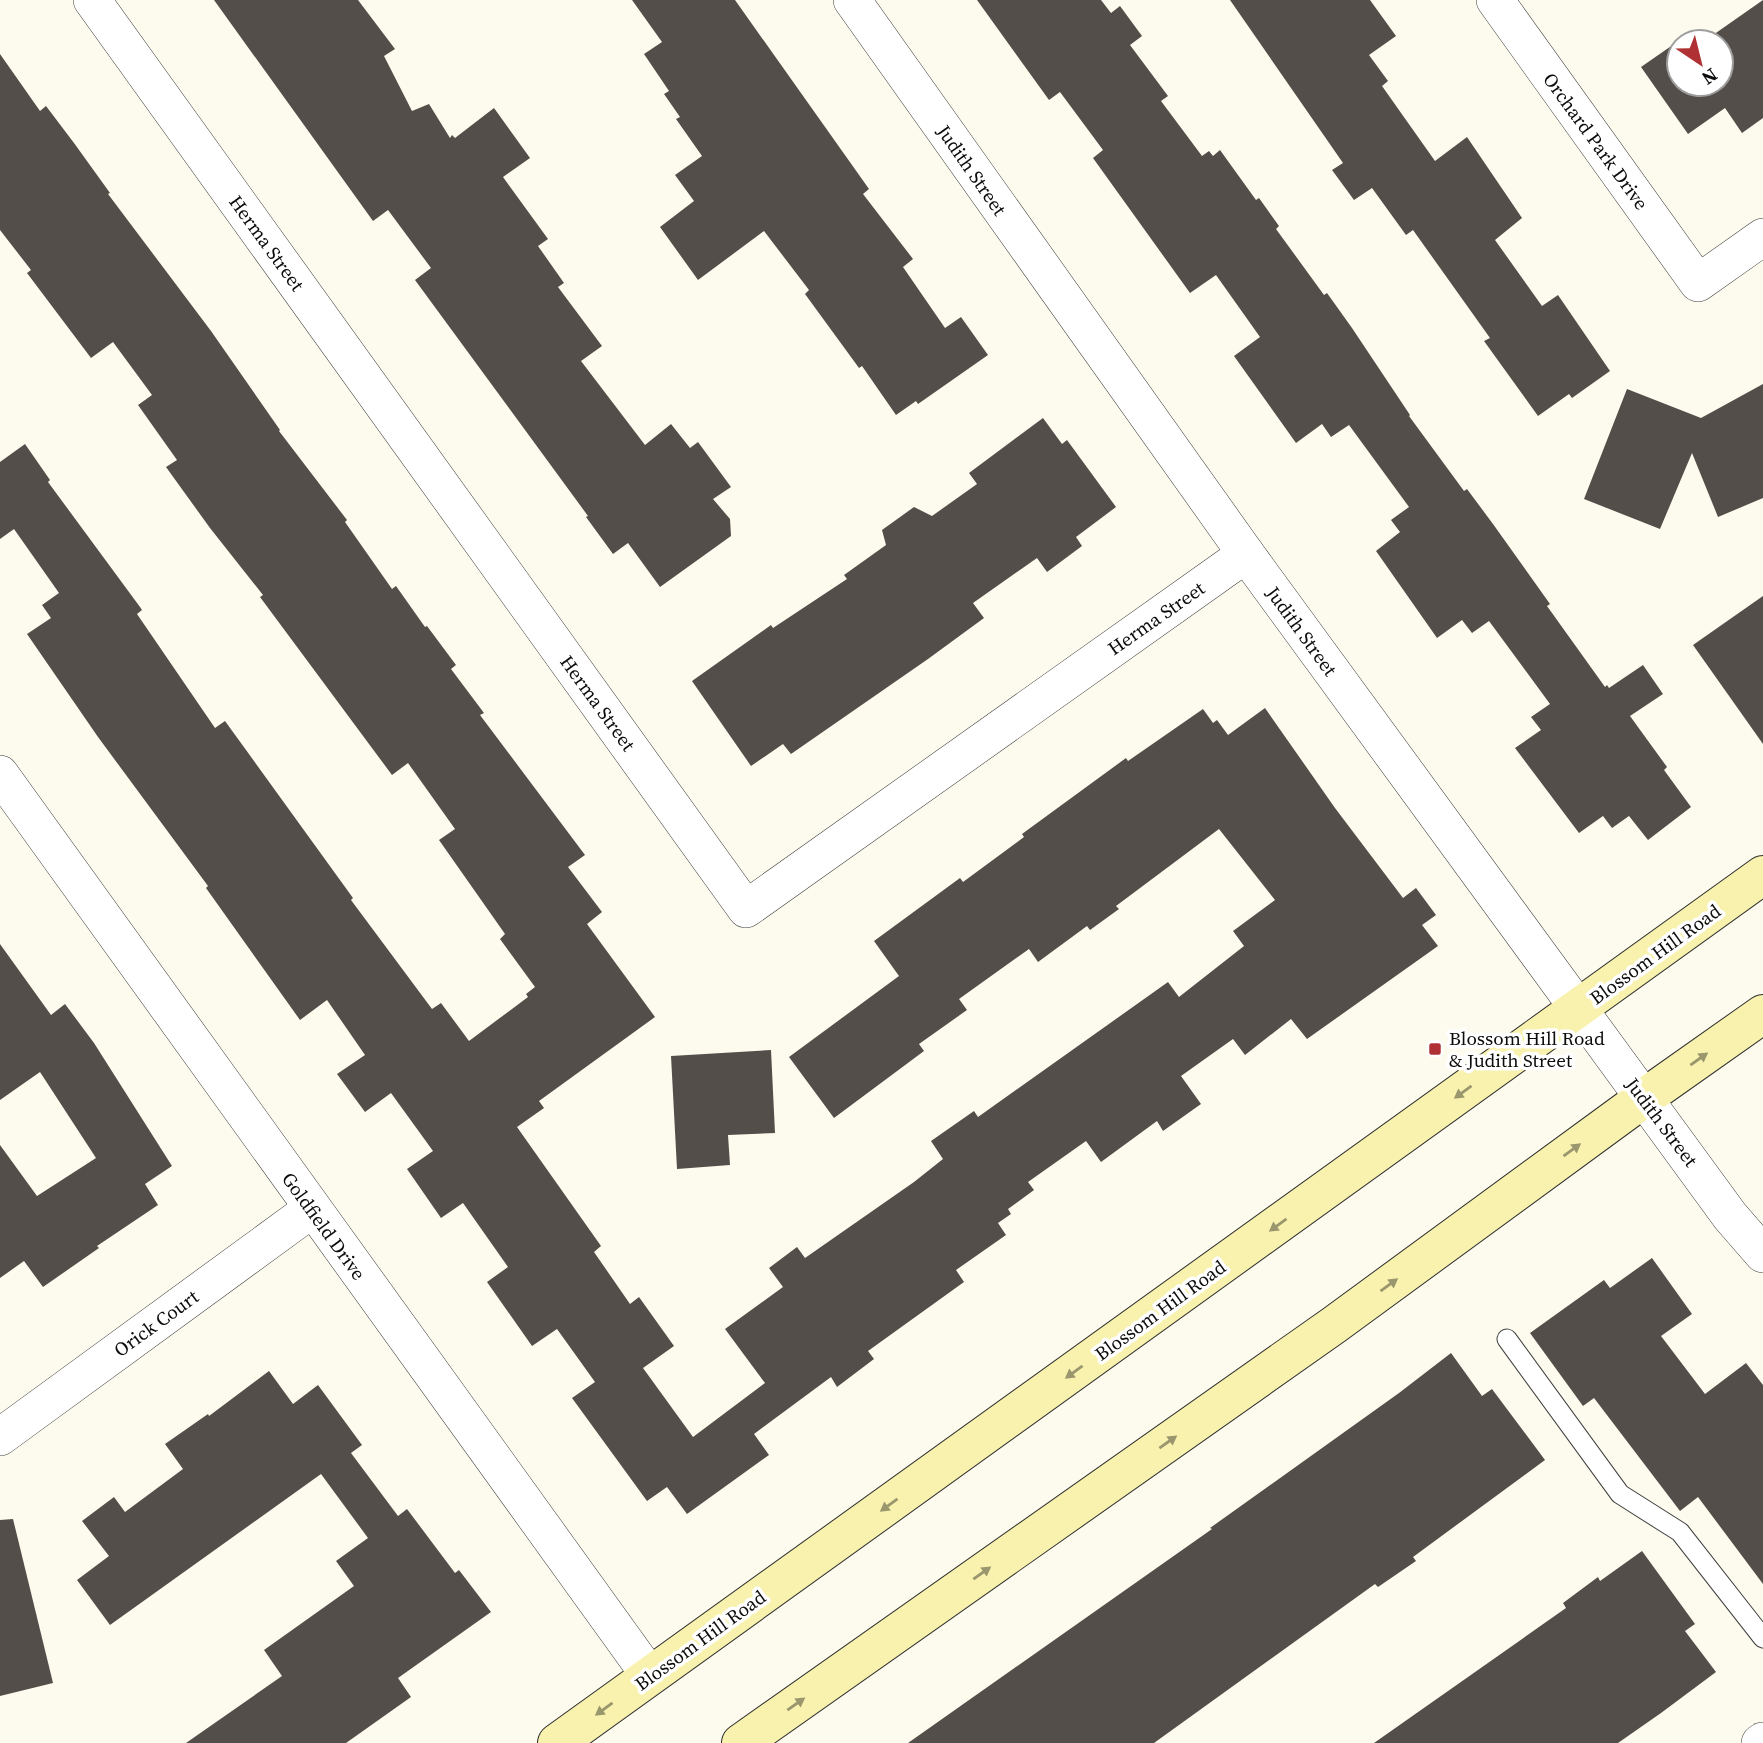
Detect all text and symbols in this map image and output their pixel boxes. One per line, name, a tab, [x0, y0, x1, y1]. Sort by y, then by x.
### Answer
north arrow	[1665, 28, 1735, 98]
text: N	[1696, 62, 1723, 92]
street label: Orchard Park Drive	[1537, 67, 1655, 215]
street label: Judith Street	[931, 119, 1013, 221]
street label: Herma Street	[223, 190, 311, 297]
street label: Herma Street	[1102, 575, 1210, 661]
street label: Judith Street	[1260, 580, 1344, 682]
street label: Herma Street	[554, 650, 642, 757]
street label: Blossom Hill Road	[1584, 898, 1726, 1010]
place label: Blossom Hill Road & Judith Street	[1449, 1025, 1605, 1073]
marker: Blossom Hill Road & Judith Street	[1427, 1041, 1443, 1057]
one-way arrow	[1690, 1052, 1708, 1066]
street label: Judith Street	[1619, 1071, 1704, 1172]
one-way arrow	[1454, 1085, 1472, 1099]
one-way arrow	[1563, 1143, 1582, 1157]
street label: Goldfield Drive	[276, 1167, 372, 1285]
one-way arrow	[1269, 1218, 1287, 1232]
street label: Blossom Hill Road	[1089, 1254, 1231, 1366]
one-way arrow	[1380, 1278, 1398, 1292]
street label: Orick Court	[108, 1283, 204, 1363]
one-way arrow	[1064, 1365, 1083, 1379]
one-way arrow	[1159, 1435, 1177, 1449]
one-way arrow	[880, 1497, 898, 1511]
one-way arrow	[973, 1566, 991, 1580]
street label: Blossom Hill Road	[629, 1584, 771, 1696]
one-way arrow	[787, 1697, 805, 1711]
one-way arrow	[595, 1702, 613, 1716]

